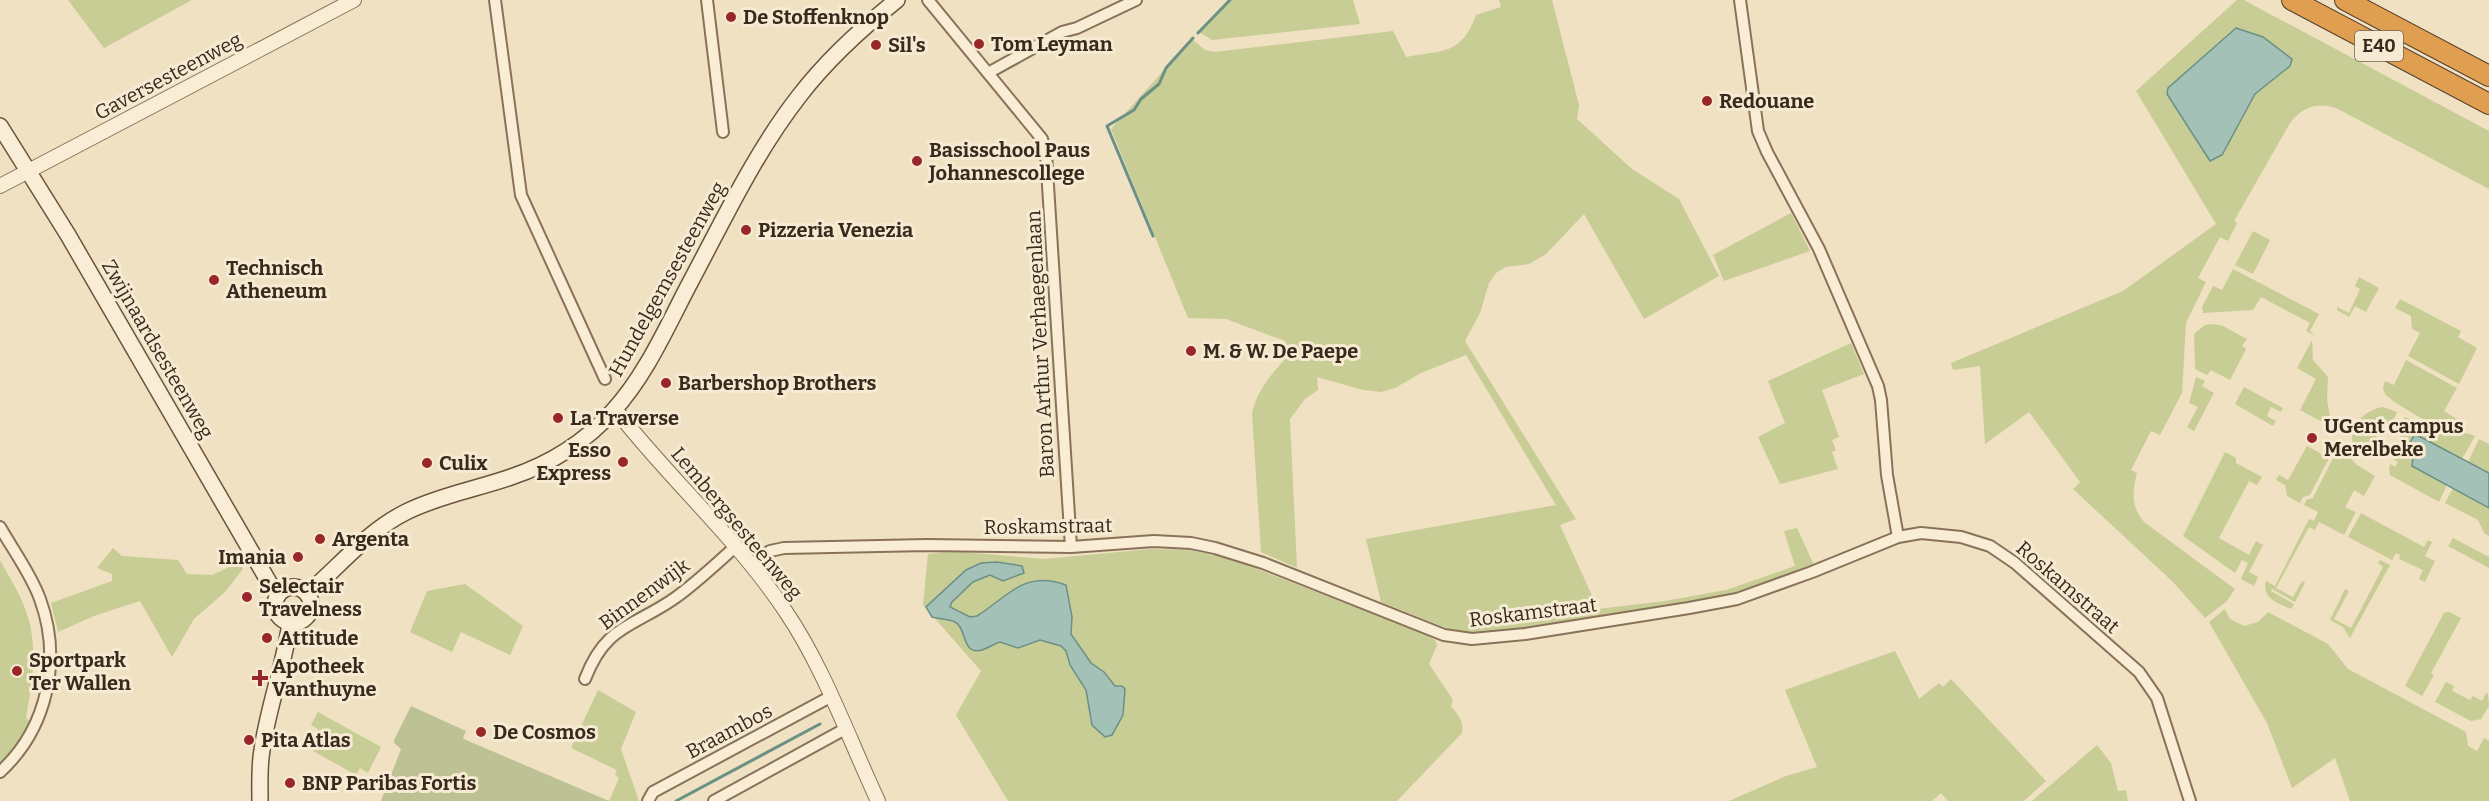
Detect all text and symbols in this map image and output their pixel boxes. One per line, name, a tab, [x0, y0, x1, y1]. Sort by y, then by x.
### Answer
place label: De Stoffenknop	[743, 5, 889, 29]
marker: De Stoffenknop	[724, 10, 738, 24]
street label: Gaversesteenweg	[90, 27, 246, 125]
road number: E40	[2355, 31, 2403, 61]
place label: Tom Leyman	[991, 32, 1113, 56]
place label: Sil's	[888, 33, 926, 57]
marker: Tom Leyman	[972, 37, 986, 51]
marker: Sil's	[869, 38, 883, 52]
place label: Redouane	[1719, 89, 1814, 113]
marker: Redouane	[1700, 94, 1714, 108]
place label: Basisschool Paus Johannescollege	[928, 138, 1090, 185]
marker: Basisschool Paus Johannescollege	[910, 154, 924, 168]
street label: Hundelgemsesteenweg	[603, 177, 731, 381]
street label: Baron Arthur Verhaegenlaan	[1021, 209, 1059, 478]
place label: Pizzeria Venezia	[758, 218, 913, 242]
marker: Pizzeria Venezia	[739, 223, 753, 237]
street label: Zwijnaardsesteenweg	[96, 255, 219, 443]
place label: Technisch Atheneum	[226, 256, 327, 303]
marker: Technisch Atheneum	[207, 273, 221, 287]
place label: M. & W. De Paepe	[1203, 339, 1358, 363]
marker: M. & W. De Paepe	[1184, 344, 1198, 358]
place label: Barbershop Brothers	[678, 371, 877, 395]
marker: Barbershop Brothers	[659, 376, 673, 390]
place label: La Traverse	[570, 406, 679, 430]
marker: La Traverse	[551, 411, 565, 425]
place label: UGent campus Merelbeke	[2324, 414, 2464, 461]
marker: UGent campus Merelbeke	[2305, 431, 2319, 445]
place label: Esso Express	[536, 438, 611, 485]
street label: Lembergsesteenweg	[666, 442, 808, 604]
place label: Culix	[439, 451, 488, 475]
marker: Esso Express	[616, 455, 630, 469]
marker: Culix	[420, 456, 434, 470]
street label: Roskamstraat	[983, 513, 1113, 539]
place label: Argenta	[332, 527, 409, 551]
marker: Argenta	[313, 532, 327, 546]
street label: Roskamstraat	[2012, 536, 2124, 638]
place label: Imania	[218, 545, 286, 569]
marker: Imania	[291, 550, 305, 564]
street label: Binnenwijk	[594, 553, 695, 636]
place label: Selectair Travelness	[259, 574, 362, 621]
marker: Selectair Travelness	[240, 590, 254, 604]
street label: Roskamstraat	[1468, 592, 1598, 632]
place label: Attitude	[279, 626, 359, 650]
marker: Attitude	[260, 631, 274, 645]
place label: Sportpark Ter Wallen	[29, 648, 131, 695]
place label: Apotheek Vanthuyne	[272, 654, 377, 701]
marker: Sportpark Ter Wallen	[10, 664, 24, 678]
marker: Apotheek Vanthuyne	[253, 671, 267, 685]
street label: Braambos	[682, 698, 776, 764]
place label: De Cosmos	[493, 720, 596, 744]
marker: De Cosmos	[474, 725, 488, 739]
place label: Pita Atlas	[261, 728, 351, 752]
marker: Pita Atlas	[242, 733, 256, 747]
place label: BNP Paribas Fortis	[302, 771, 476, 795]
marker: BNP Paribas Fortis	[283, 776, 297, 790]

